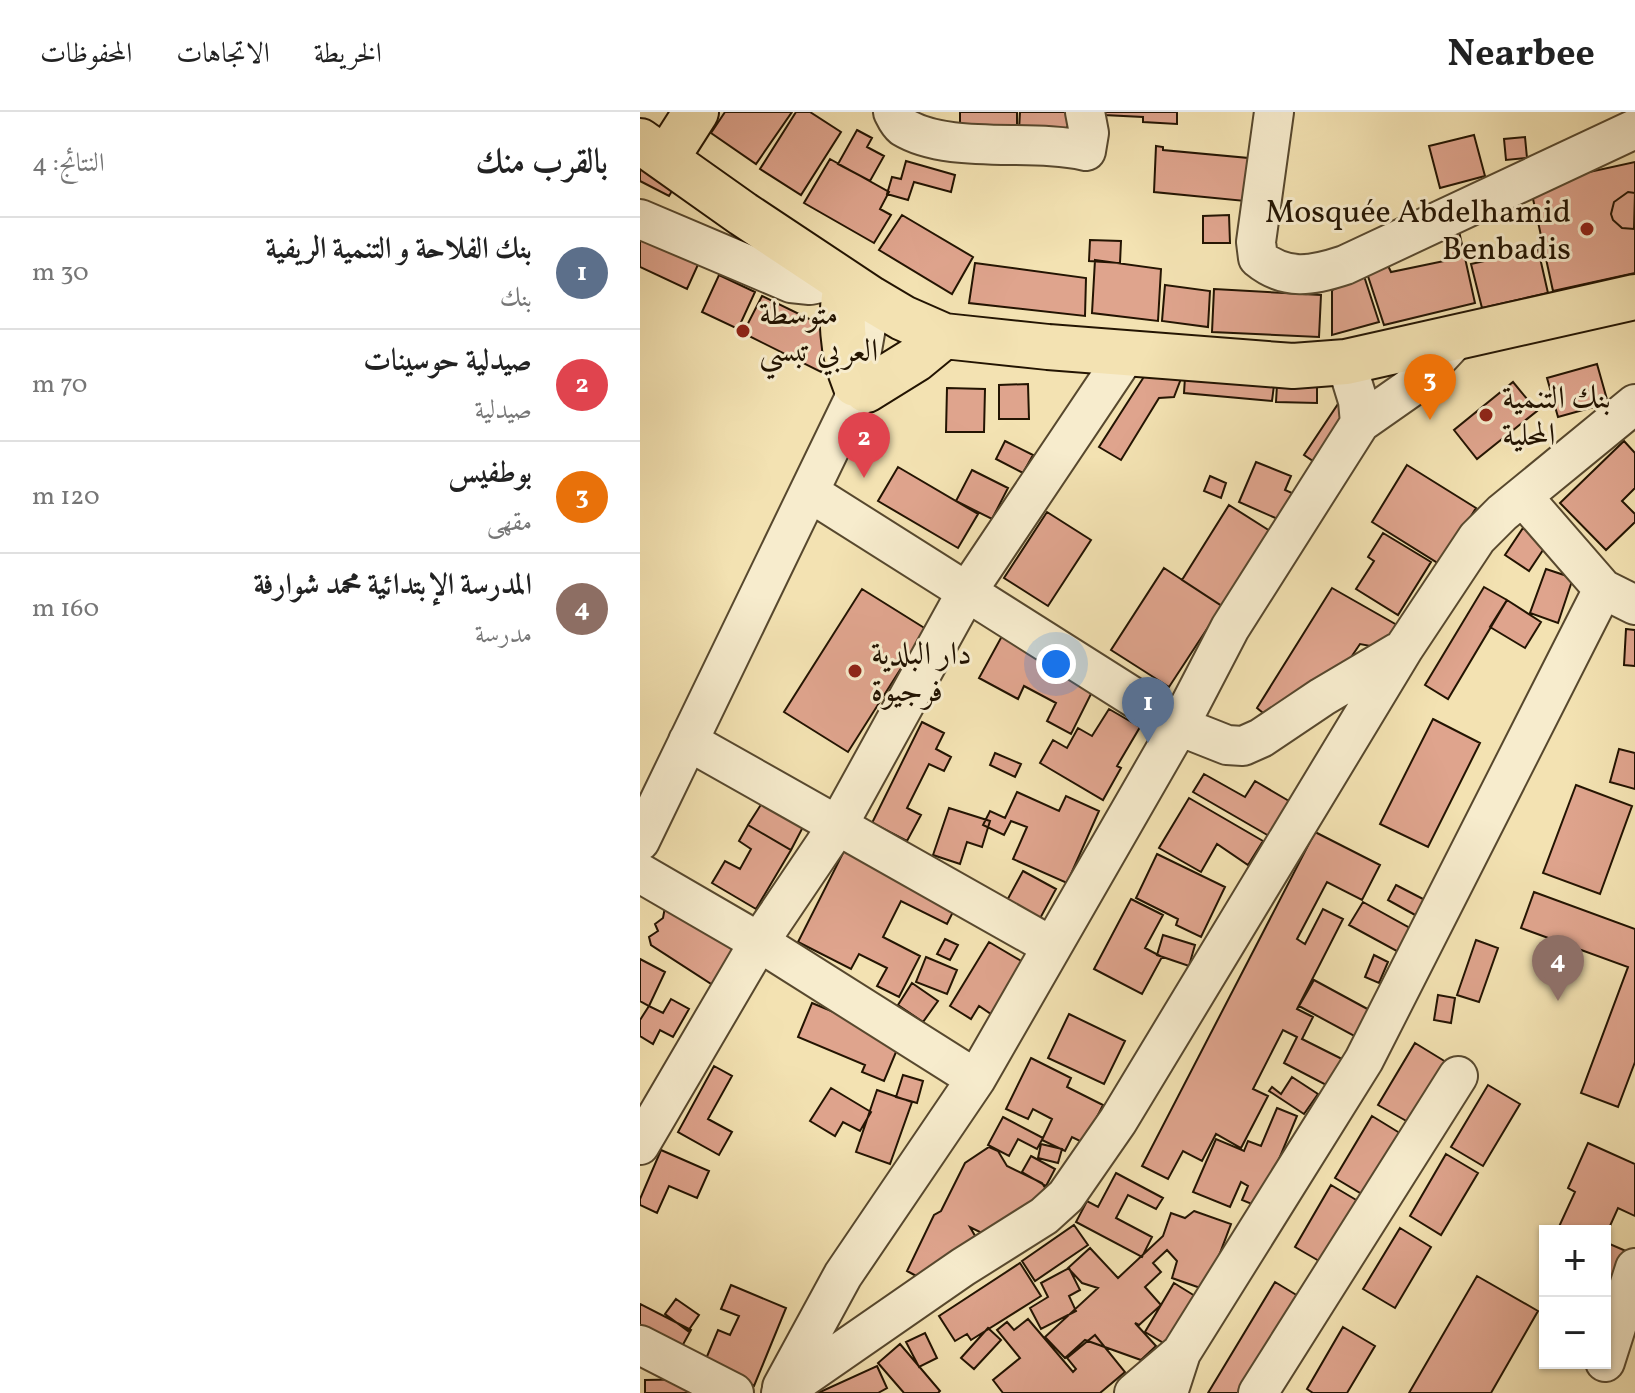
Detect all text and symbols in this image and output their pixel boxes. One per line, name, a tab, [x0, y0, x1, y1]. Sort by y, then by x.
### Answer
text: Nearbee	[1448, 29, 1595, 82]
text: المحفوظات	[40, 35, 132, 74]
text: الاتجاهات	[176, 35, 270, 74]
text: الخريطة	[314, 35, 382, 74]
text: بالقرب منك	[476, 140, 608, 187]
text: النتائج: 4	[32, 146, 105, 182]
place label: Mosquée Abdelhamid Benbadis	[1265, 192, 1571, 273]
marker: Mosquée Abdelhamid Benbadis	[1578, 220, 1596, 238]
text: بنك الفلاحة و التنمية الريفية	[265, 229, 532, 271]
text: 30 m	[32, 255, 89, 291]
text: 1	[577, 255, 587, 291]
text: بنك	[500, 281, 532, 317]
place label: متوسطة العربي تبسي	[759, 294, 878, 380]
marker: متوسطة العربي تبسي	[734, 322, 752, 340]
text: صيدلية حوسينات	[363, 341, 532, 383]
pin: 3	[1404, 354, 1456, 420]
text: 70 m	[32, 367, 87, 403]
text: 2	[575, 367, 589, 403]
place label: بنك التنمية المحلية	[1502, 378, 1611, 459]
text: صيدلية	[475, 393, 532, 429]
marker: بنك التنمية المحلية	[1477, 406, 1495, 424]
pin: 2	[838, 412, 890, 478]
text: بوطفيس	[448, 453, 532, 495]
text: 120 m	[32, 479, 100, 515]
text: 3	[575, 479, 589, 515]
text: مقهى	[487, 505, 532, 541]
text: المدرسة الإبتدائية محمد شوارفة	[253, 565, 532, 607]
text: 160 m	[32, 591, 99, 627]
text: 4	[574, 591, 590, 627]
text: مدرسة	[475, 617, 532, 653]
place label: دار البلدية فرجيوة	[871, 634, 972, 715]
your location	[1036, 644, 1076, 684]
marker: دار البلدية فرجيوة	[846, 662, 864, 680]
pin: 1	[1122, 677, 1174, 743]
pin: 4	[1532, 935, 1584, 1001]
map controls	[1539, 1225, 1611, 1369]
button: +	[1539, 1225, 1611, 1297]
button: −	[1539, 1297, 1611, 1369]

